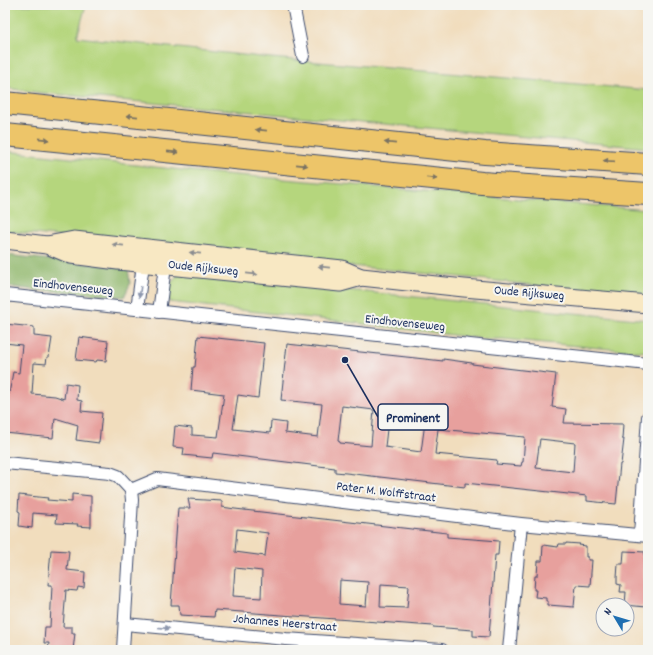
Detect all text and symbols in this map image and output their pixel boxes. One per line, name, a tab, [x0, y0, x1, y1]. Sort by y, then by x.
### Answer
one-way arrow	[126, 113, 138, 120]
one-way arrow	[255, 126, 267, 133]
one-way arrow	[38, 135, 50, 142]
one-way arrow	[384, 140, 396, 146]
one-way arrow	[167, 149, 179, 155]
one-way arrow	[603, 158, 615, 165]
one-way arrow	[296, 162, 308, 168]
one-way arrow	[426, 175, 438, 181]
one-way arrow	[112, 241, 124, 248]
one-way arrow	[189, 250, 201, 256]
street label: Oude Rijksweg	[167, 256, 239, 282]
one-way arrow	[318, 264, 330, 270]
one-way arrow	[246, 271, 258, 278]
street label: Eindhovenseweg	[32, 274, 114, 302]
street label: Oude Rijksweg	[493, 281, 565, 307]
one-way arrow	[137, 286, 143, 298]
street label: Eindhovenseweg	[364, 310, 446, 338]
callout: Prominent	[378, 404, 448, 430]
text: Prominent	[386, 409, 441, 429]
street label: Pater M. Wolffstraat	[335, 477, 437, 509]
north arrow	[595, 597, 635, 637]
text: N	[601, 605, 617, 619]
street label: Johannes Heerstraat	[232, 610, 338, 638]
one-way arrow	[158, 624, 170, 631]

